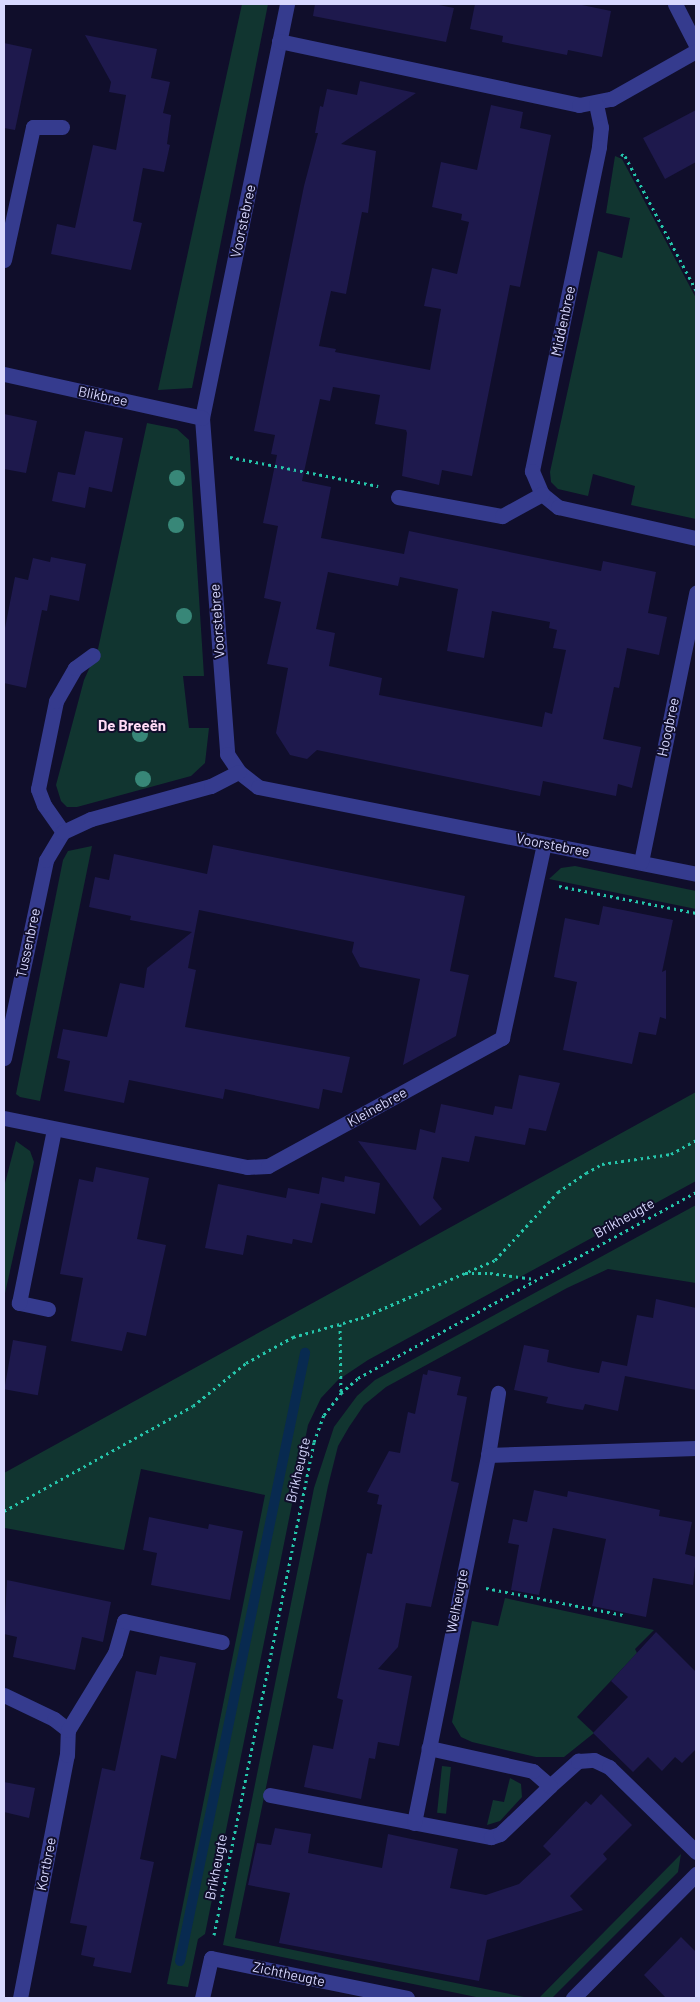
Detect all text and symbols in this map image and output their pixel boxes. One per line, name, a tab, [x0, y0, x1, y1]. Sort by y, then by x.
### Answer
street label: Voorstebree	[227, 183, 259, 259]
street label: Middenbree	[547, 284, 579, 358]
street label: Blikbree	[77, 383, 129, 409]
street label: Voorstebree	[206, 583, 228, 659]
street label: Hoogbree	[654, 696, 682, 758]
district label: De Breeën	[98, 717, 166, 735]
street label: Voorstebree	[515, 830, 591, 860]
street label: Tussenbree	[12, 907, 44, 979]
street label: Kleinebree	[344, 1084, 410, 1130]
street label: Brikheugte	[591, 1194, 657, 1242]
street label: Brikheugte	[282, 1436, 314, 1504]
street label: Welheugte	[443, 1568, 471, 1634]
street label: Brikheugte	[201, 1833, 231, 1901]
street label: Kortbree	[33, 1836, 59, 1892]
street label: Zichtheugte	[251, 1958, 327, 1990]

